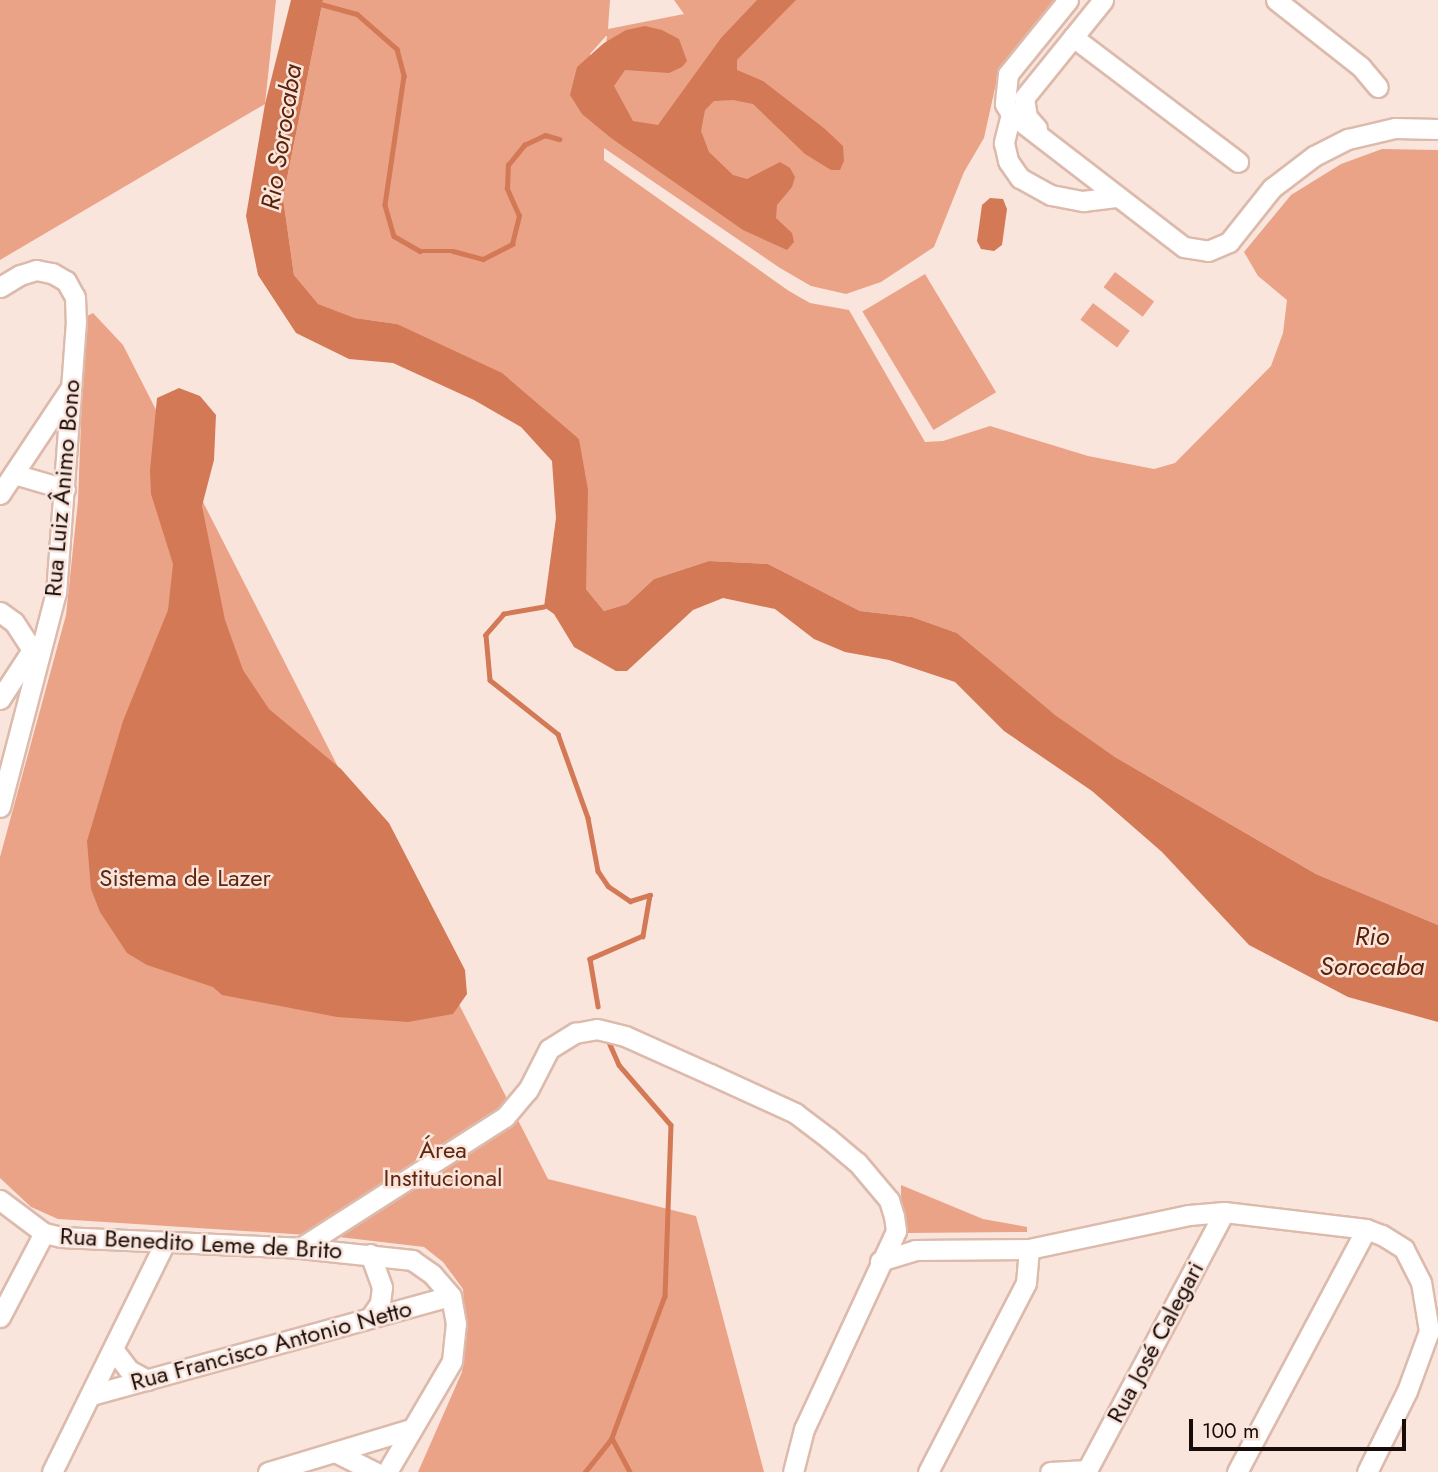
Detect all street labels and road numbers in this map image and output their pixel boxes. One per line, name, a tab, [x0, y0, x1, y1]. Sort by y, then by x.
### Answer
street label: Rua Luiz Ânimo Bono	[38, 378, 86, 598]
street label: Rua Benedito Leme de Brito	[59, 1221, 343, 1265]
street label: Rua José Calegari	[1100, 1256, 1210, 1428]
street label: Rua Francisco Antonio Netto	[127, 1294, 415, 1396]

